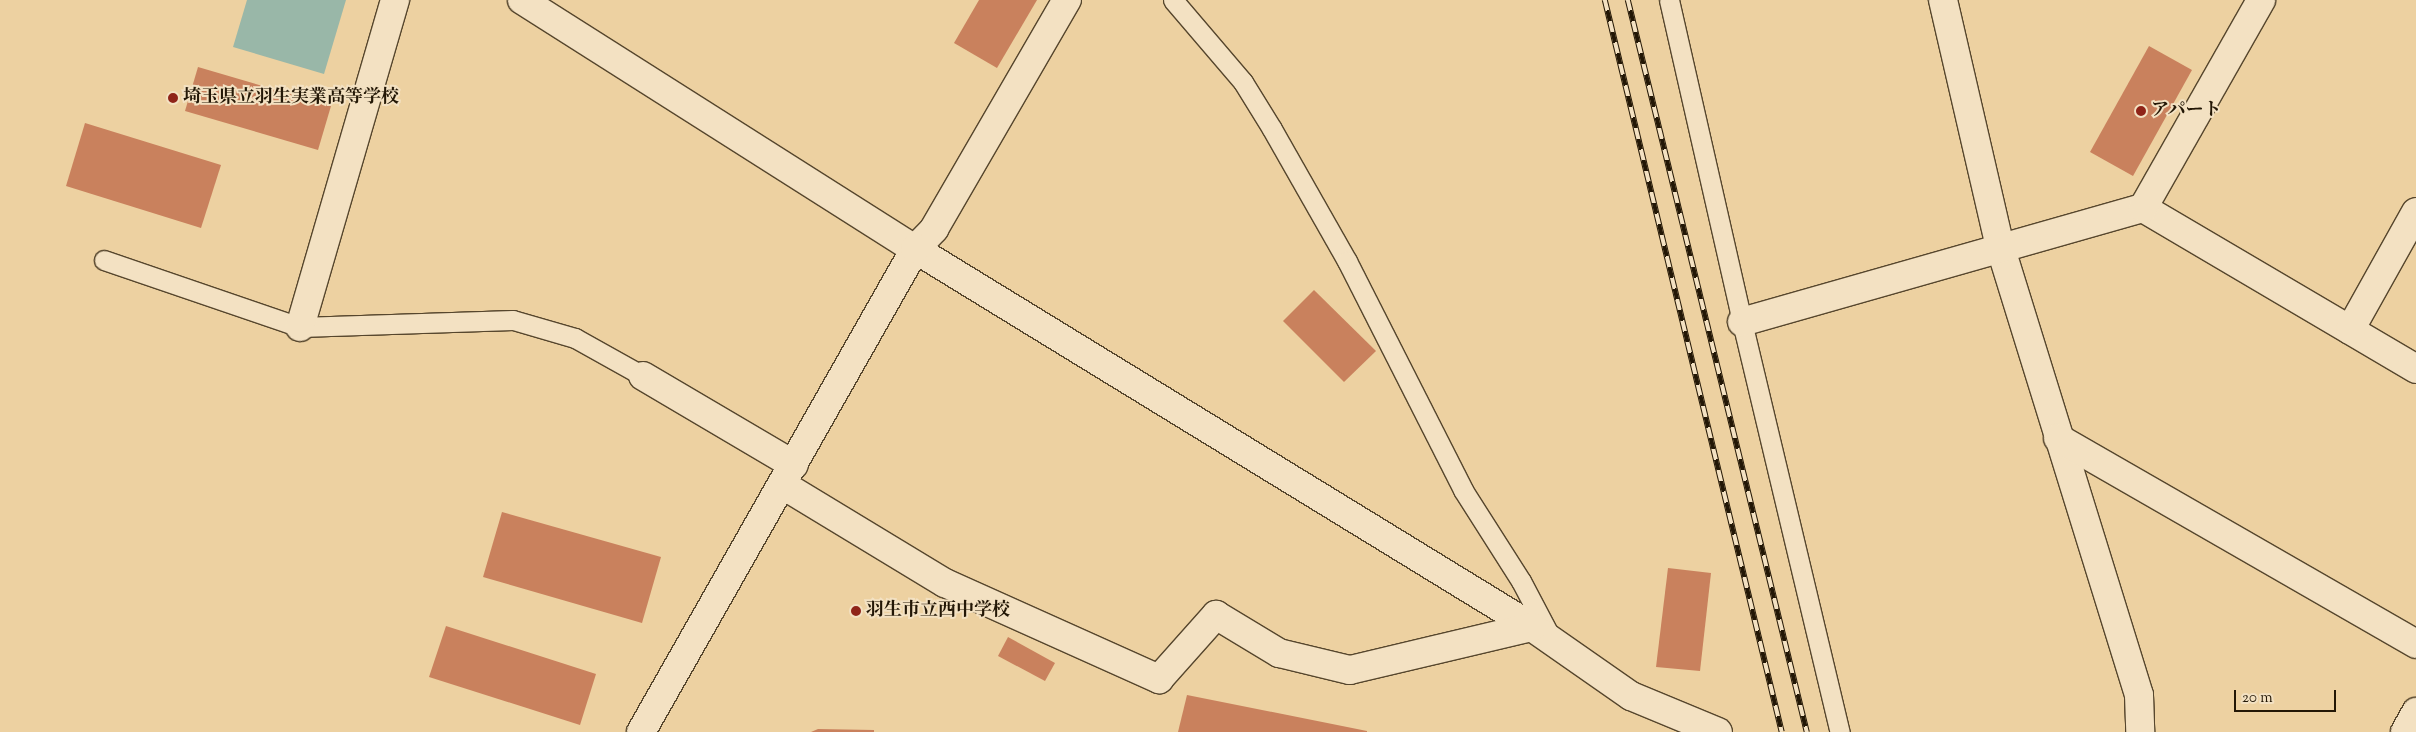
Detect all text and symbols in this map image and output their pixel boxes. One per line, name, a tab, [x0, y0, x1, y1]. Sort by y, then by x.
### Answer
place label: 埼玉県立羽生実業高等学校	[183, 87, 399, 109]
marker: 埼玉県立羽生実業高等学校	[167, 92, 179, 104]
place label: アパート	[2151, 100, 2223, 122]
marker: アパート	[2135, 105, 2147, 117]
place label: 羽生市立西中学校	[866, 600, 1010, 622]
marker: 羽生市立西中学校	[850, 605, 862, 617]
scale bar	[2236, 680, 2338, 712]
text: 20 m	[2242, 688, 2273, 709]

